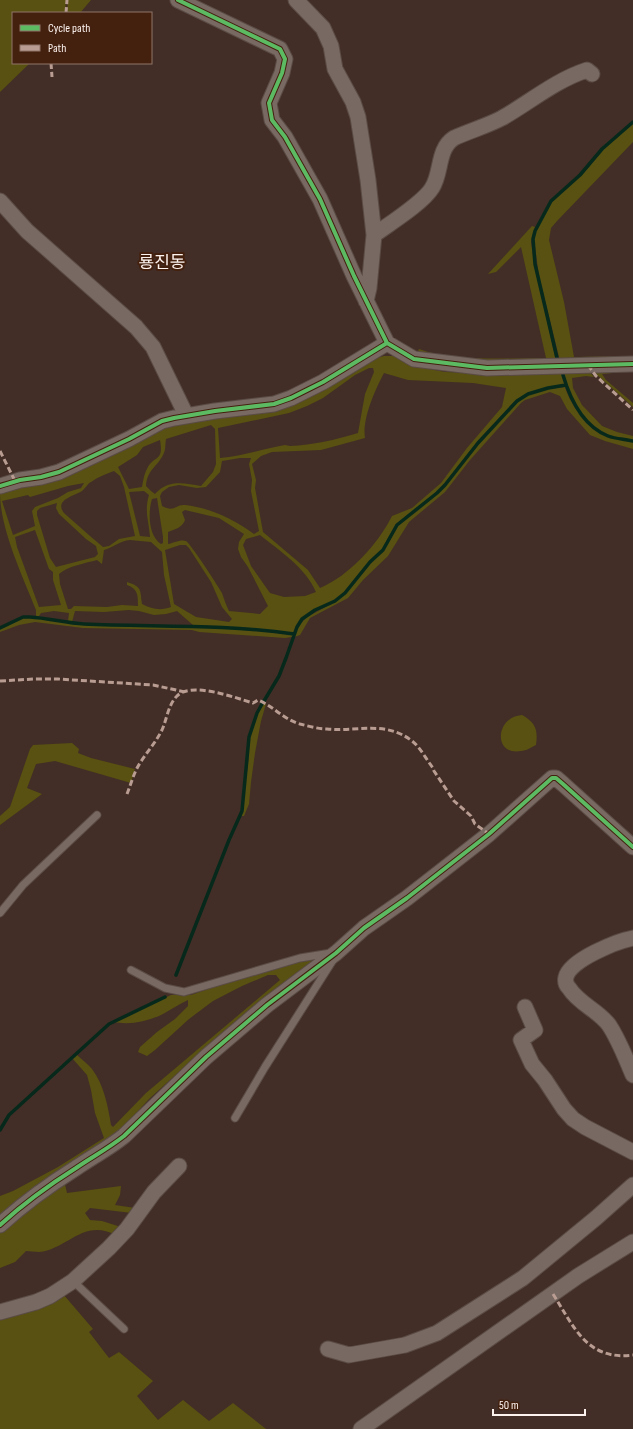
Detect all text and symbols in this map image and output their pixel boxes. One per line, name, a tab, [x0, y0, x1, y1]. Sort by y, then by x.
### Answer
legend	[12, 12, 152, 64]
text: Cycle path	[48, 21, 90, 36]
text: Path	[48, 41, 66, 56]
district label: 룡진동	[139, 253, 185, 273]
scale bar	[493, 1391, 585, 1417]
text: 50 m	[499, 1398, 519, 1413]

